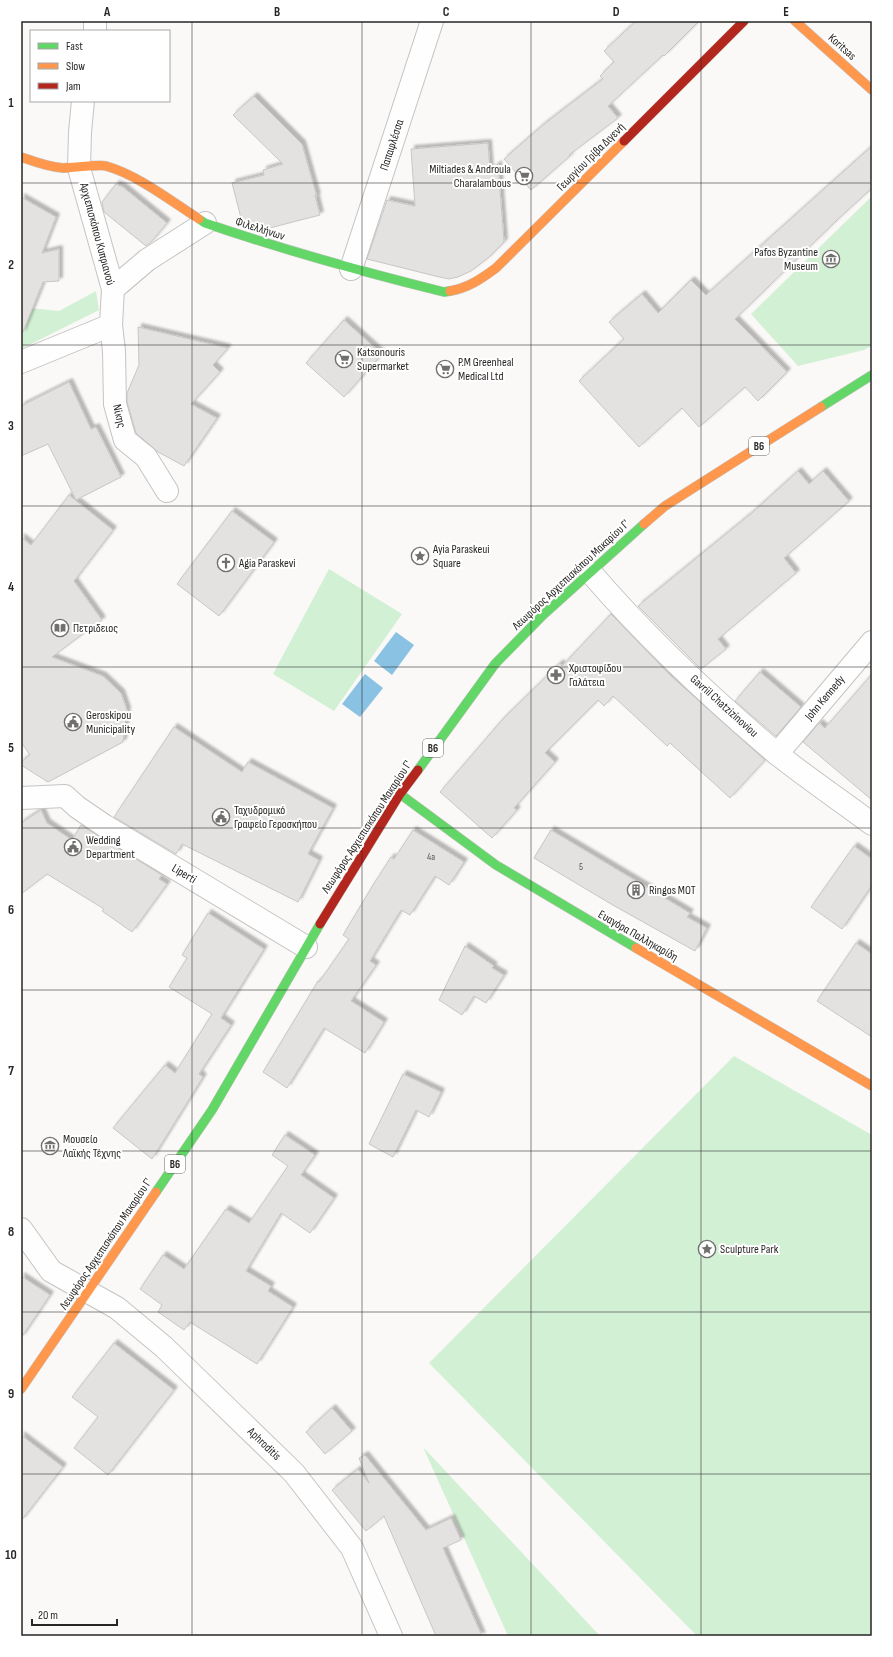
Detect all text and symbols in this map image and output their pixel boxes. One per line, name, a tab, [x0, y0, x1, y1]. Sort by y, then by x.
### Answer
text: A	[103, 4, 111, 20]
text: B	[274, 4, 280, 20]
text: C	[443, 4, 450, 20]
text: D	[613, 4, 620, 20]
text: E	[783, 4, 789, 20]
legend	[30, 30, 170, 102]
street label: Koritsas	[825, 31, 859, 63]
text: Fast	[66, 39, 83, 54]
text: Slow	[66, 59, 85, 74]
text: Jam	[65, 79, 81, 94]
text: 1	[8, 95, 14, 111]
street label: Παπαφλέσσα	[377, 117, 407, 173]
street label: Γεωργίου Γρίβα Διγενή	[554, 120, 628, 194]
place label: Miltiades & Androula Charalambous	[429, 162, 511, 191]
supermarket icon: Miltiades & Androula Charalambous	[514, 166, 534, 186]
street label: Αρχιεπισκόπου Κυπριανού	[76, 180, 118, 287]
street label: Φιλελλήνων	[233, 214, 287, 244]
place label: Pafos Byzantine Museum	[754, 245, 818, 274]
museum icon: Pafos Byzantine Museum	[821, 249, 841, 269]
text: 2	[8, 257, 14, 273]
place label: Katsonouris Supermarket	[357, 345, 409, 374]
supermarket icon: Katsonouris Supermarket	[334, 349, 354, 369]
place label: P.M Greenheal Medical Ltd	[458, 355, 514, 384]
supermarket icon: P.M Greenheal Medical Ltd	[435, 359, 455, 379]
street label: Νίκης	[109, 403, 129, 429]
text: 3	[8, 418, 14, 434]
road number: B6	[749, 437, 769, 455]
street label: Λεωφόρος Αρχιεπισκόπου Μακαρίου Γ'	[508, 517, 633, 634]
place label: Ayia Paraskeui Square	[432, 542, 490, 571]
place icon: Ayia Paraskeui Square	[410, 546, 430, 566]
church icon: Agia Paraskevi	[216, 553, 236, 573]
place label: Agia Paraskevi	[238, 556, 296, 571]
text: 4	[8, 579, 14, 595]
library icon: Πετριδειος	[50, 618, 70, 638]
place label: Πετριδειος	[73, 621, 118, 636]
place label: Χριστοφίδου Γαλάτεια	[568, 661, 621, 690]
pharmacy icon: Χριστοφίδου Γαλάτεια	[546, 665, 566, 685]
street label: Gavriil Chatzizinoviou	[687, 672, 761, 740]
street label: John Kennedy	[801, 672, 848, 724]
place label: Geroskipou Municipality	[86, 708, 136, 737]
public building icon: Geroskipou Municipality	[63, 712, 83, 732]
road number: B6	[423, 739, 443, 757]
text: 5	[8, 740, 14, 756]
street label: Λεωφόρος Αρχιεπισκόπου Μακαρίου Γ'	[318, 758, 416, 897]
place label: Ταχυδρομικό Γραφείο Γεροσκήπου	[234, 803, 317, 832]
public building icon: Ταχυδρομικό Γραφείο Γεροσκήπου	[211, 807, 231, 827]
place label: Wedding Department	[86, 833, 135, 862]
public building icon: Wedding Department	[63, 837, 83, 857]
house number: 4a	[427, 851, 435, 863]
street label: Liperti	[169, 861, 199, 887]
house number: 5	[579, 861, 583, 873]
building icon: Ringos MOT	[626, 880, 646, 900]
place label: Ringos MOT	[649, 883, 696, 898]
text: 6	[8, 902, 14, 918]
street label: Ευαγόρα Παλληκαρίδη	[595, 907, 681, 965]
text: 7	[8, 1063, 14, 1079]
place label: Μουσείο Λαϊκής Τέχνης	[62, 1132, 121, 1161]
museum icon: Μουσείο Λαϊκής Τέχνης	[40, 1136, 60, 1156]
road number: B6	[165, 1155, 185, 1173]
street label: Λεωφόρος Αρχιεπισκόπου Μακαρίου Γ'	[56, 1175, 156, 1313]
text: 8	[8, 1224, 14, 1240]
place icon: Sculpture Park	[697, 1239, 717, 1259]
place label: Sculpture Park	[720, 1242, 779, 1257]
text: 9	[8, 1386, 14, 1402]
street label: Aphroditis	[243, 1424, 284, 1464]
text: 10	[5, 1547, 17, 1563]
scale bar	[32, 1601, 117, 1627]
text: 20 m	[38, 1608, 58, 1623]

